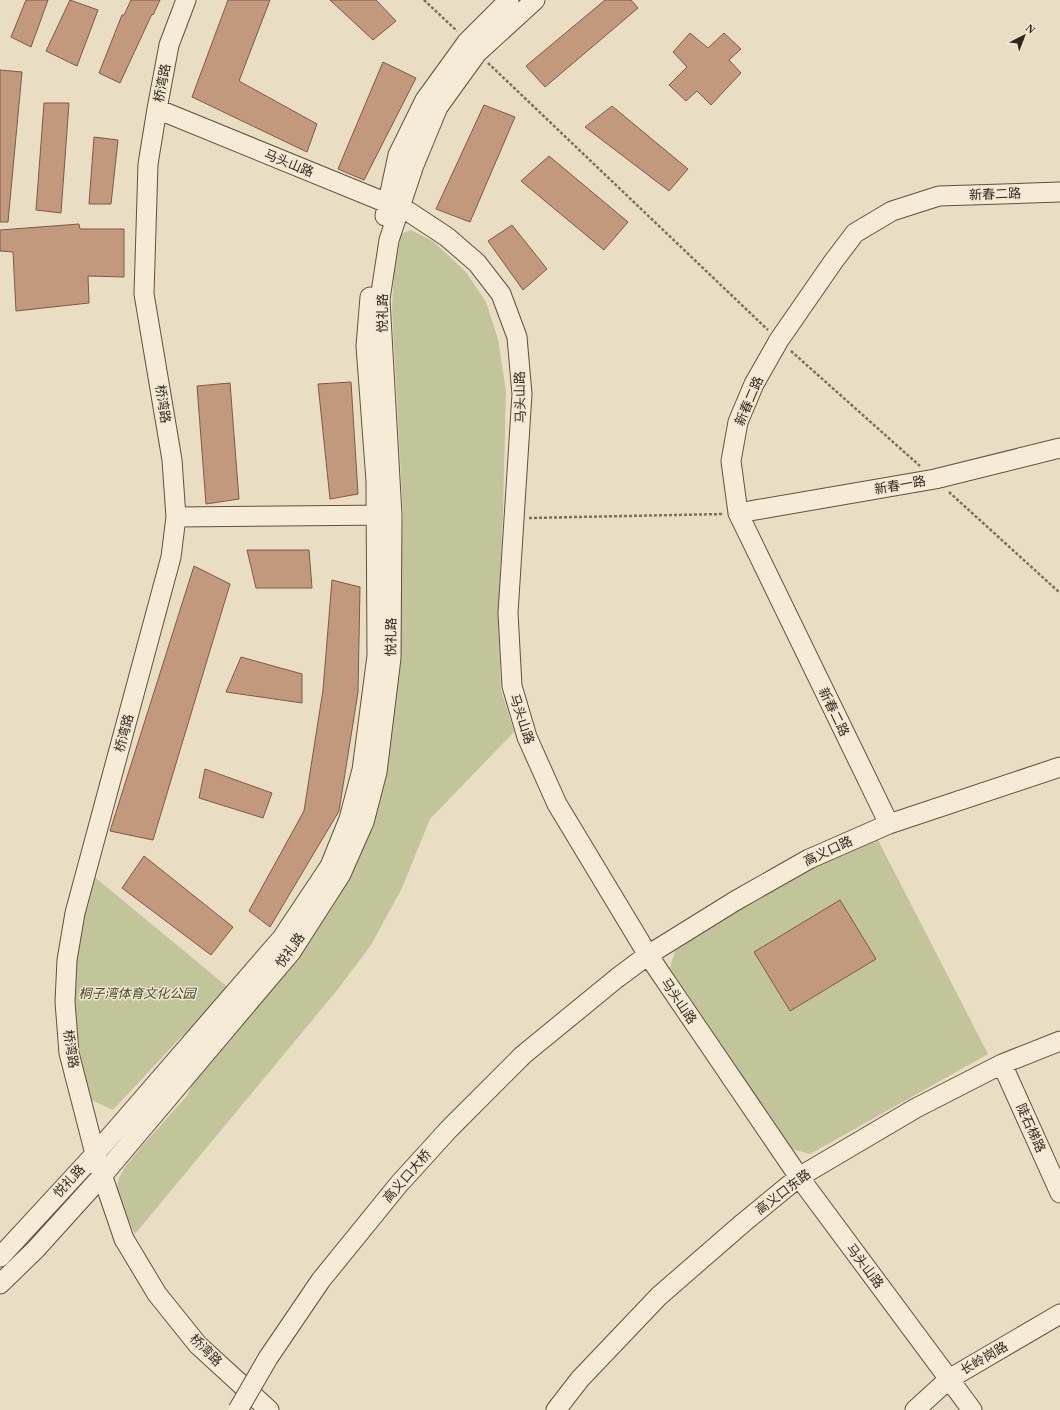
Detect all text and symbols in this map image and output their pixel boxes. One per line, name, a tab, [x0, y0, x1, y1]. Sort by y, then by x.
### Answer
north arrow	[1004, 16, 1044, 56]
text: N	[1024, 21, 1038, 36]
street label: 桥湾路	[151, 62, 173, 104]
street label: 马头山路	[262, 146, 316, 180]
street label: 新春二路	[969, 186, 1021, 202]
street label: 悦礼路	[375, 293, 390, 333]
street label: 马头山路	[512, 371, 528, 423]
street label: 新春二路	[732, 374, 766, 428]
street label: 桥湾路	[153, 384, 173, 424]
street label: 新春一路	[873, 473, 927, 497]
street label: 悦礼路	[383, 617, 399, 657]
street label: 新春二路	[816, 685, 852, 739]
street label: 马头山路	[507, 692, 537, 746]
street label: 桥湾路	[112, 712, 136, 754]
street label: 高义口路	[801, 833, 855, 869]
street label: 悦礼路	[272, 930, 308, 970]
street label: 马头山路	[658, 975, 700, 1027]
park label: 桐子湾体育文化公园	[78, 986, 197, 1001]
street label: 桥湾路	[61, 1029, 81, 1069]
street label: 陡石梯路	[1014, 1101, 1048, 1155]
street label: 高义口大桥	[380, 1147, 434, 1205]
street label: 悦礼路	[50, 1162, 88, 1200]
street label: 高义口东路	[753, 1166, 813, 1218]
street label: 马头山路	[843, 1241, 887, 1291]
street label: 桥湾路	[187, 1331, 225, 1369]
street label: 长岭岗路	[958, 1339, 1010, 1377]

